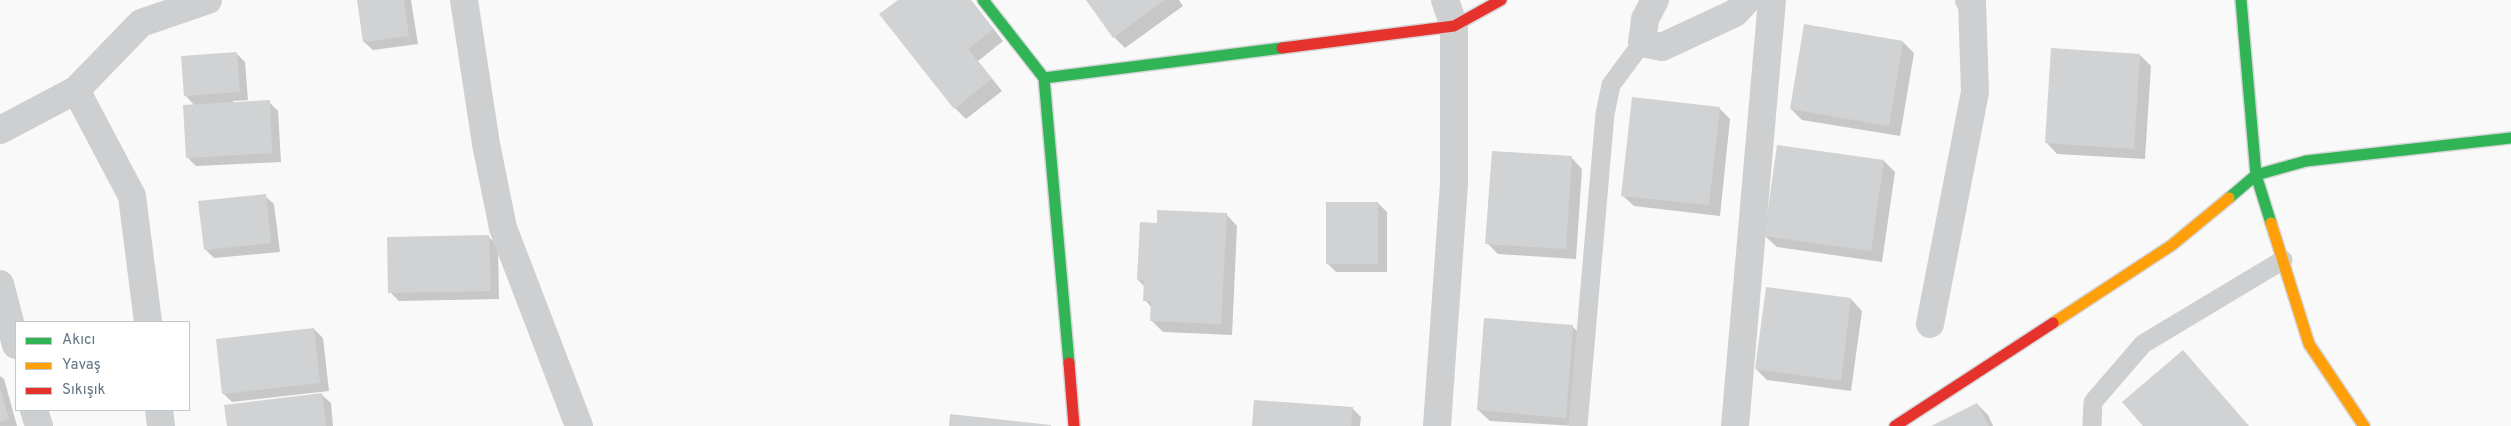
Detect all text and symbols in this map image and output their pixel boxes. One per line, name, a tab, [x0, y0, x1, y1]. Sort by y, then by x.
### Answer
legend	[15, 321, 190, 411]
text: Akıcı	[62, 331, 95, 350]
text: Yavaş	[62, 356, 101, 375]
text: Sıkışık	[62, 381, 106, 400]

